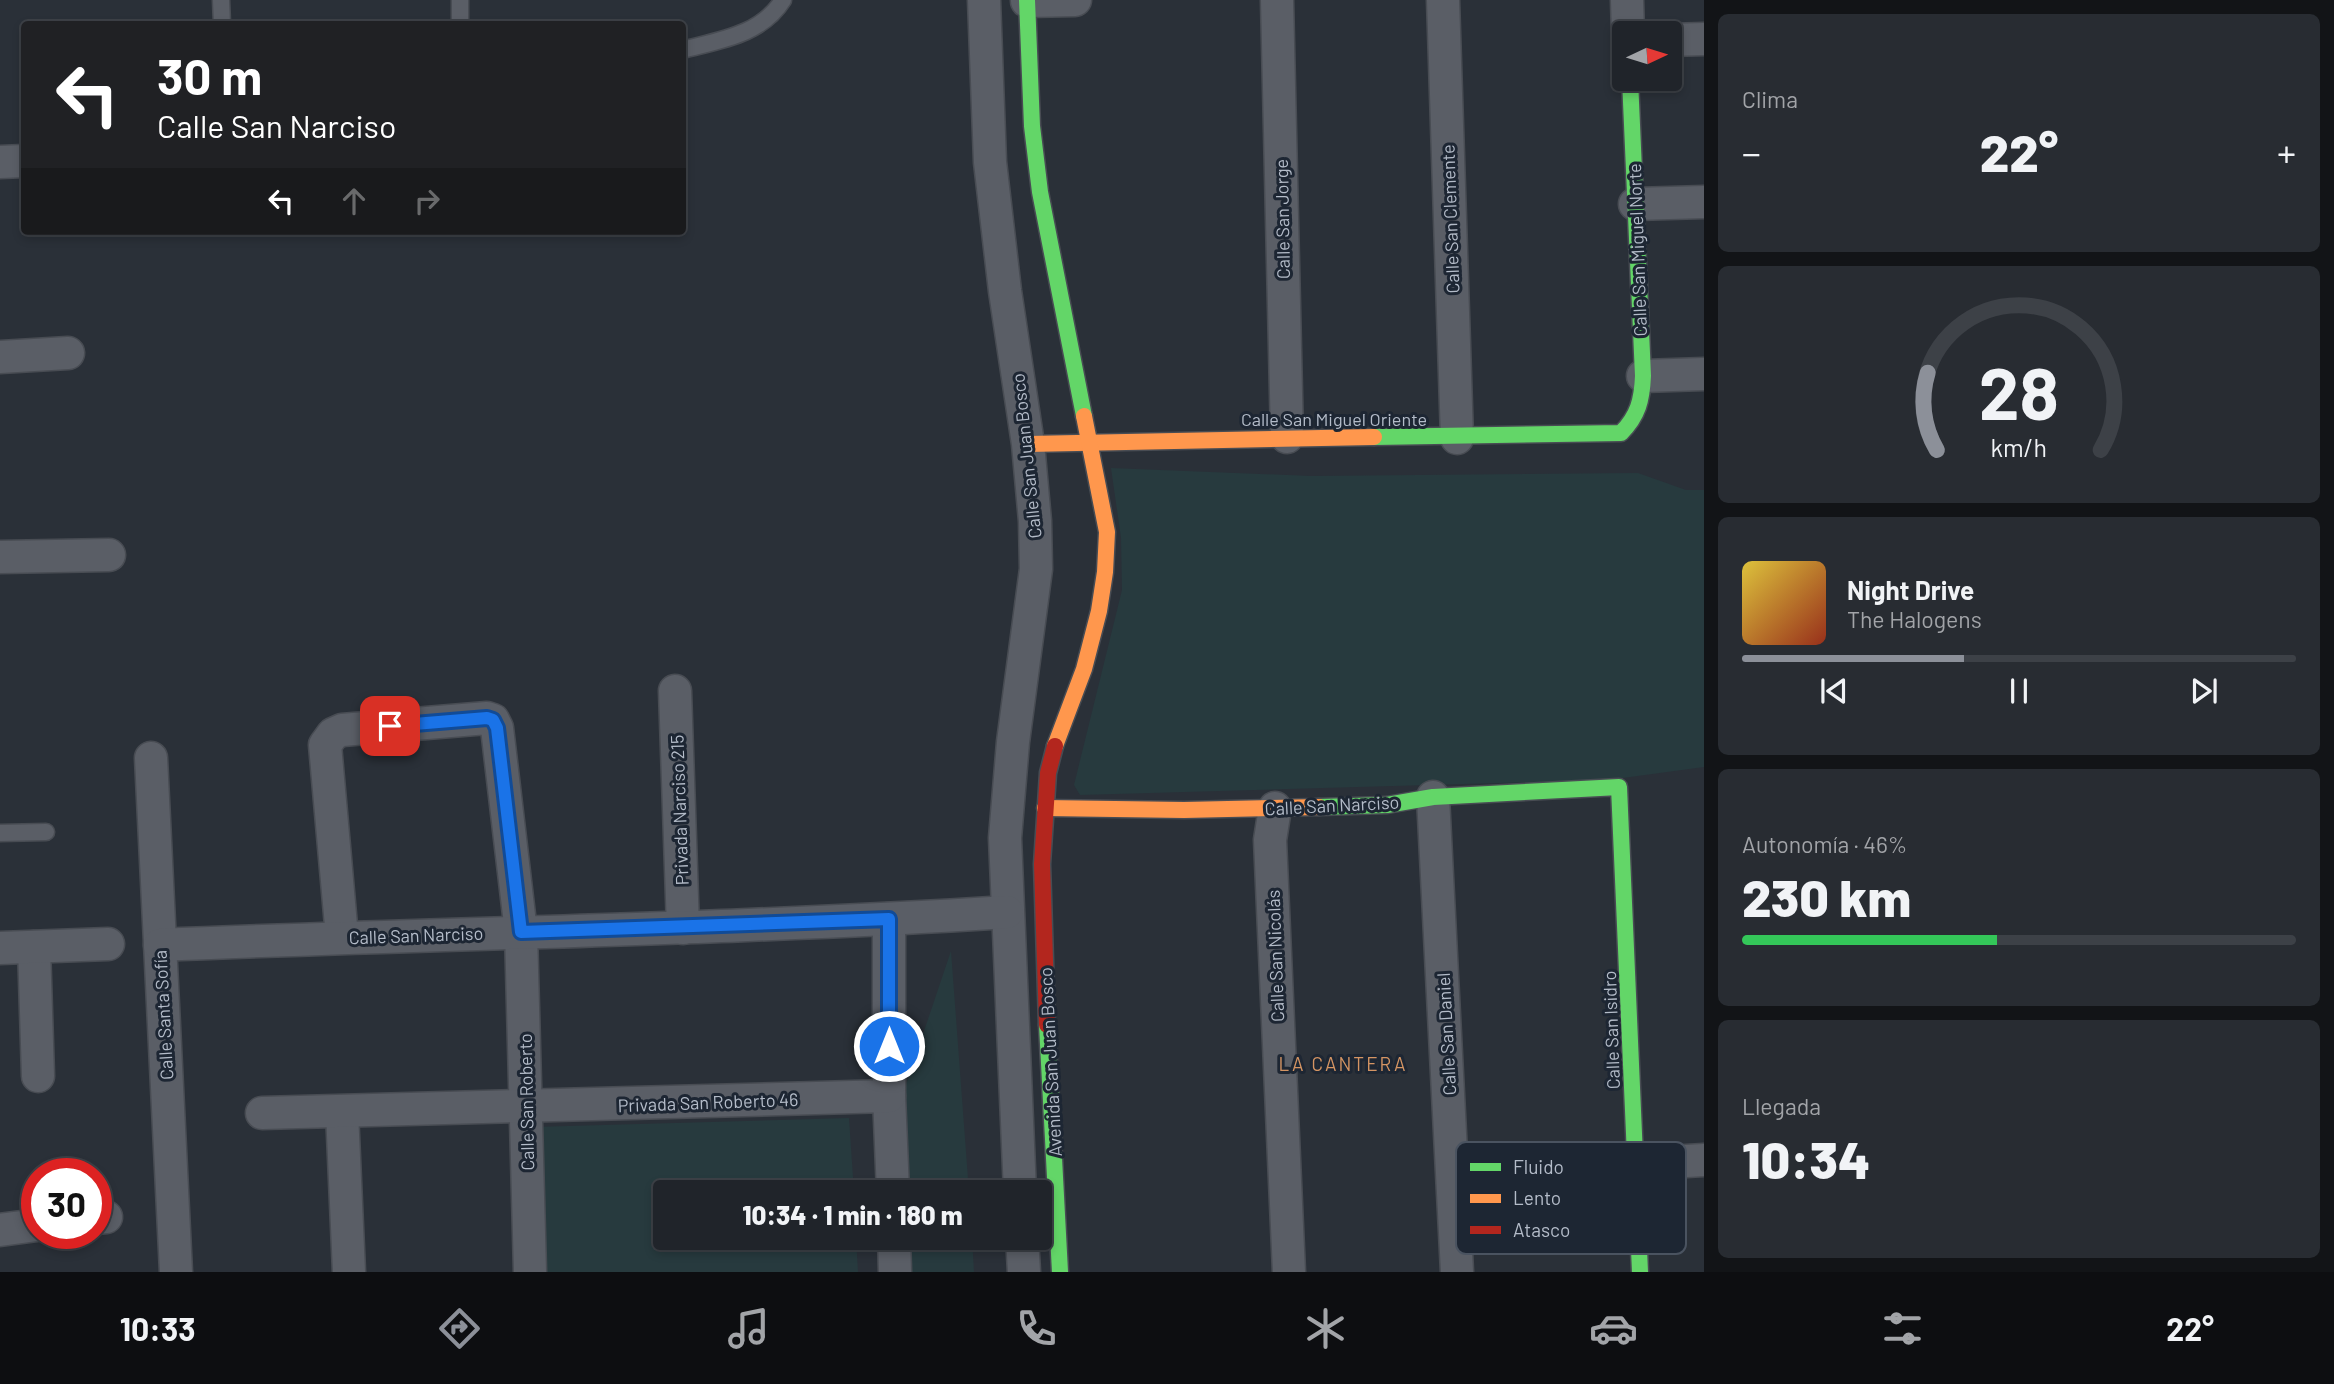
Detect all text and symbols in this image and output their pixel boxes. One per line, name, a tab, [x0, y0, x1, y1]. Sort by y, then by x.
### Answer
north arrow	[1612, 21, 1682, 91]
map controls	[1612, 21, 1682, 91]
text: 30 m	[157, 46, 262, 105]
icon: left	[42, 49, 133, 140]
text: Clima	[1742, 85, 1798, 113]
text: Calle San Narciso	[157, 106, 396, 144]
text: 22°	[1980, 120, 2058, 182]
text: −	[1742, 129, 1761, 175]
text: +	[2277, 129, 2296, 175]
street label: Calle San Clemente	[1436, 144, 1464, 294]
street label: Calle San Jorge	[1270, 159, 1294, 279]
street label: Calle San Miguel Norte	[1623, 163, 1651, 337]
icon: left	[262, 182, 300, 220]
icon: ahead	[335, 182, 373, 220]
icon: right	[408, 182, 446, 220]
text: 28	[1979, 348, 2059, 436]
street label: Calle San Juan Bosco	[1006, 372, 1046, 540]
street label: Calle San Miguel Oriente	[1241, 408, 1427, 430]
text: km/h	[1991, 432, 2047, 462]
text: Night Drive	[1847, 574, 1974, 605]
text: The Halogens	[1847, 605, 1982, 633]
icon: previous	[1815, 672, 1853, 710]
icon: pause	[2000, 672, 2038, 710]
icon: next	[2185, 672, 2223, 710]
pin	[360, 696, 420, 756]
icon: arrive	[371, 707, 409, 745]
street label: Privada Narciso 215	[665, 734, 693, 886]
street label: Calle San Narciso	[1264, 790, 1400, 820]
text: Autonomía · 46%	[1742, 830, 1907, 858]
text: 230 km	[1742, 865, 1911, 927]
street label: Calle San Nicolás	[1262, 890, 1288, 1022]
street label: Calle San Narciso	[348, 922, 484, 948]
street label: Calle Santa Sofía	[149, 950, 177, 1080]
street label: Avenida San Juan Bosco	[1034, 967, 1066, 1157]
street label: Calle San Isidro	[1598, 970, 1624, 1090]
street label: Calle San Daniel	[1432, 972, 1460, 1096]
position arrow	[852, 1009, 926, 1083]
street label: Calle San Roberto	[514, 1033, 538, 1171]
district label: LA CANTERA	[1279, 1052, 1407, 1075]
street label: Privada San Roberto 46	[617, 1088, 799, 1116]
text: Llegada	[1742, 1092, 1821, 1120]
text: 10:34	[1742, 1127, 1871, 1189]
legend	[1456, 1142, 1686, 1254]
text: Fluido	[1513, 1155, 1564, 1178]
speed limit sign: 30	[21, 1158, 112, 1249]
text: Lento	[1513, 1186, 1561, 1209]
text: 10:34 · 1 min · 180 m	[742, 1199, 963, 1230]
text: Atasco	[1513, 1218, 1570, 1241]
icon: directions	[435, 1304, 484, 1353]
icon: music	[724, 1304, 773, 1353]
icon: phone	[1012, 1304, 1061, 1353]
icon: climate	[1301, 1304, 1350, 1353]
icon: car	[1589, 1304, 1638, 1353]
icon: filters	[1878, 1304, 1927, 1353]
text: 10:33	[120, 1309, 196, 1347]
text: 22°	[2166, 1309, 2214, 1347]

